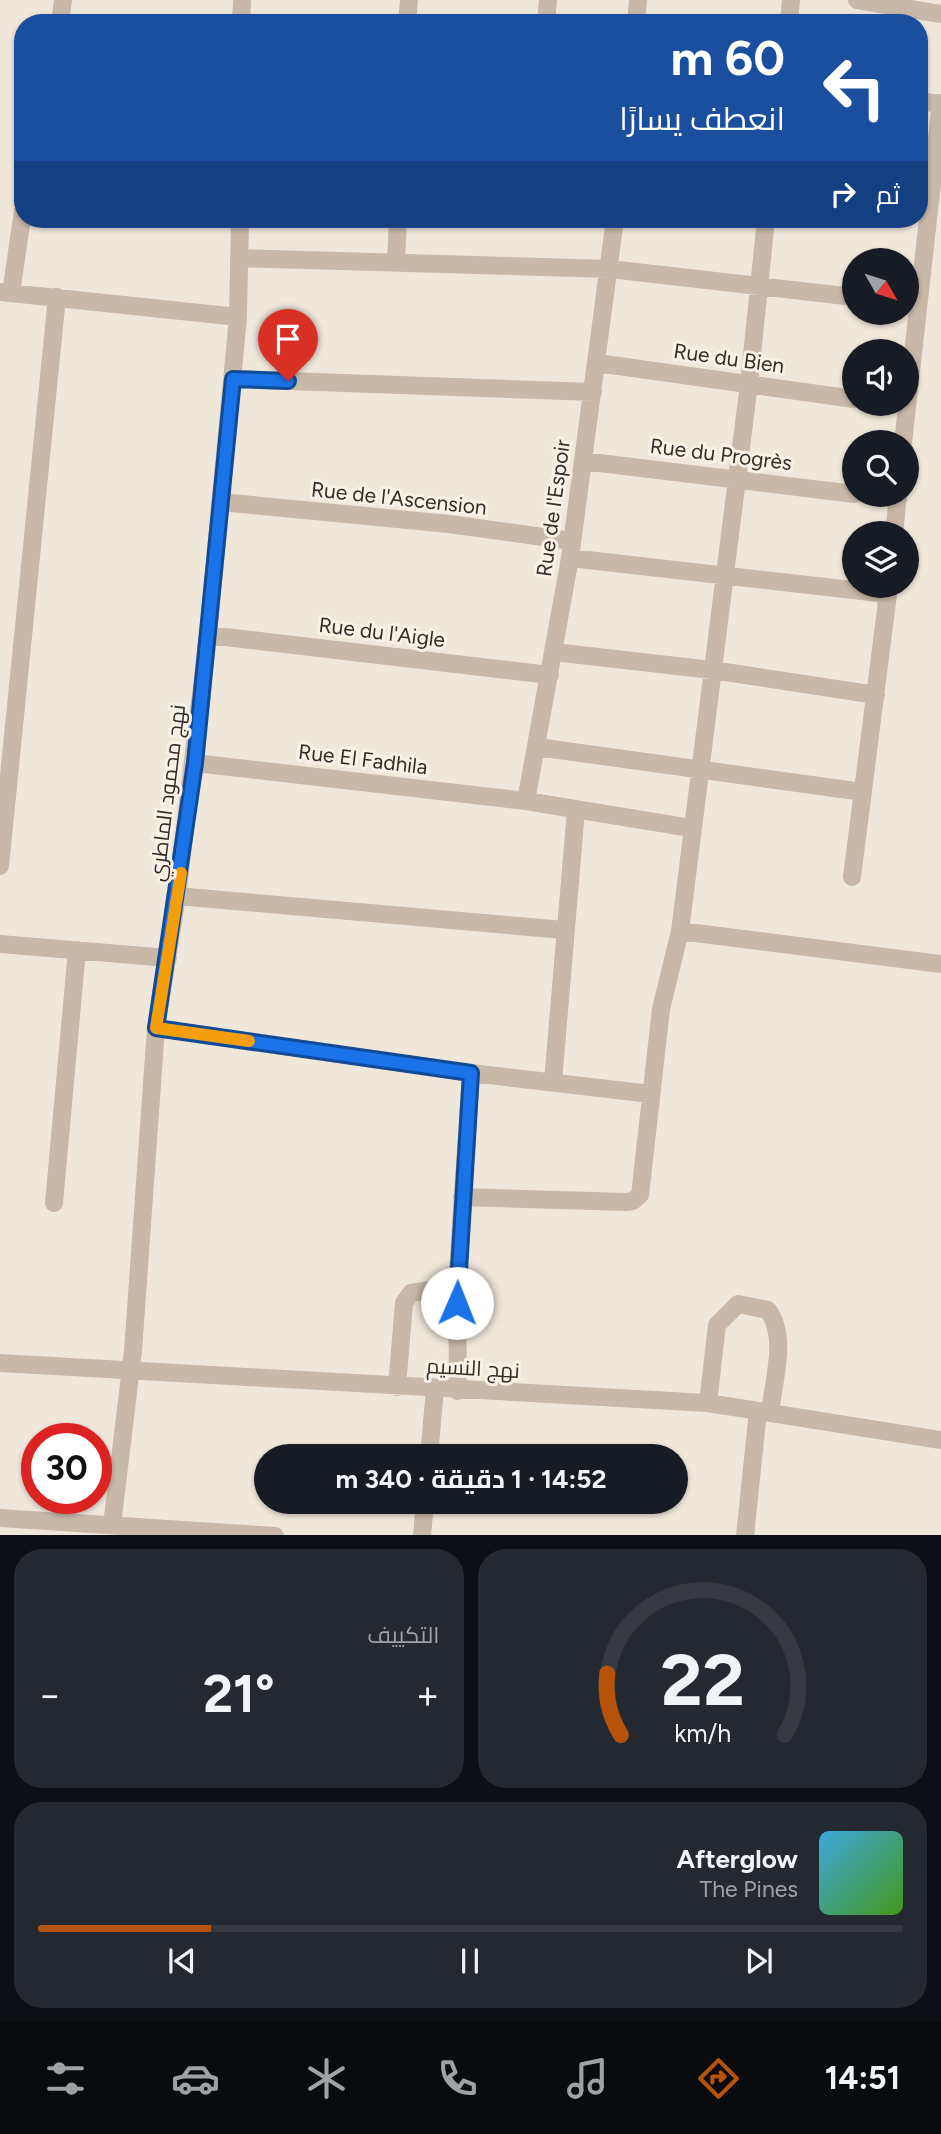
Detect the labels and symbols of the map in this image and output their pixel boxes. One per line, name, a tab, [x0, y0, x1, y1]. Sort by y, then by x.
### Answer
north arrow	[842, 248, 919, 326]
pin	[258, 309, 318, 381]
street label: Rue du Bien	[672, 338, 786, 378]
street label: Rue du Progrès	[649, 433, 793, 475]
street label: Rue de l'Espoir	[531, 438, 575, 578]
street label: Rue de l'Ascension	[310, 476, 488, 520]
street label: Rue du l'Aigle	[317, 612, 447, 652]
street label: نهج محمود الماطري	[144, 703, 194, 883]
street label: Rue El Fadhila	[297, 739, 429, 779]
position arrow	[420, 1266, 494, 1340]
street label: نهج النسيم	[426, 1353, 520, 1385]
speed limit sign: 30	[21, 1423, 112, 1514]

